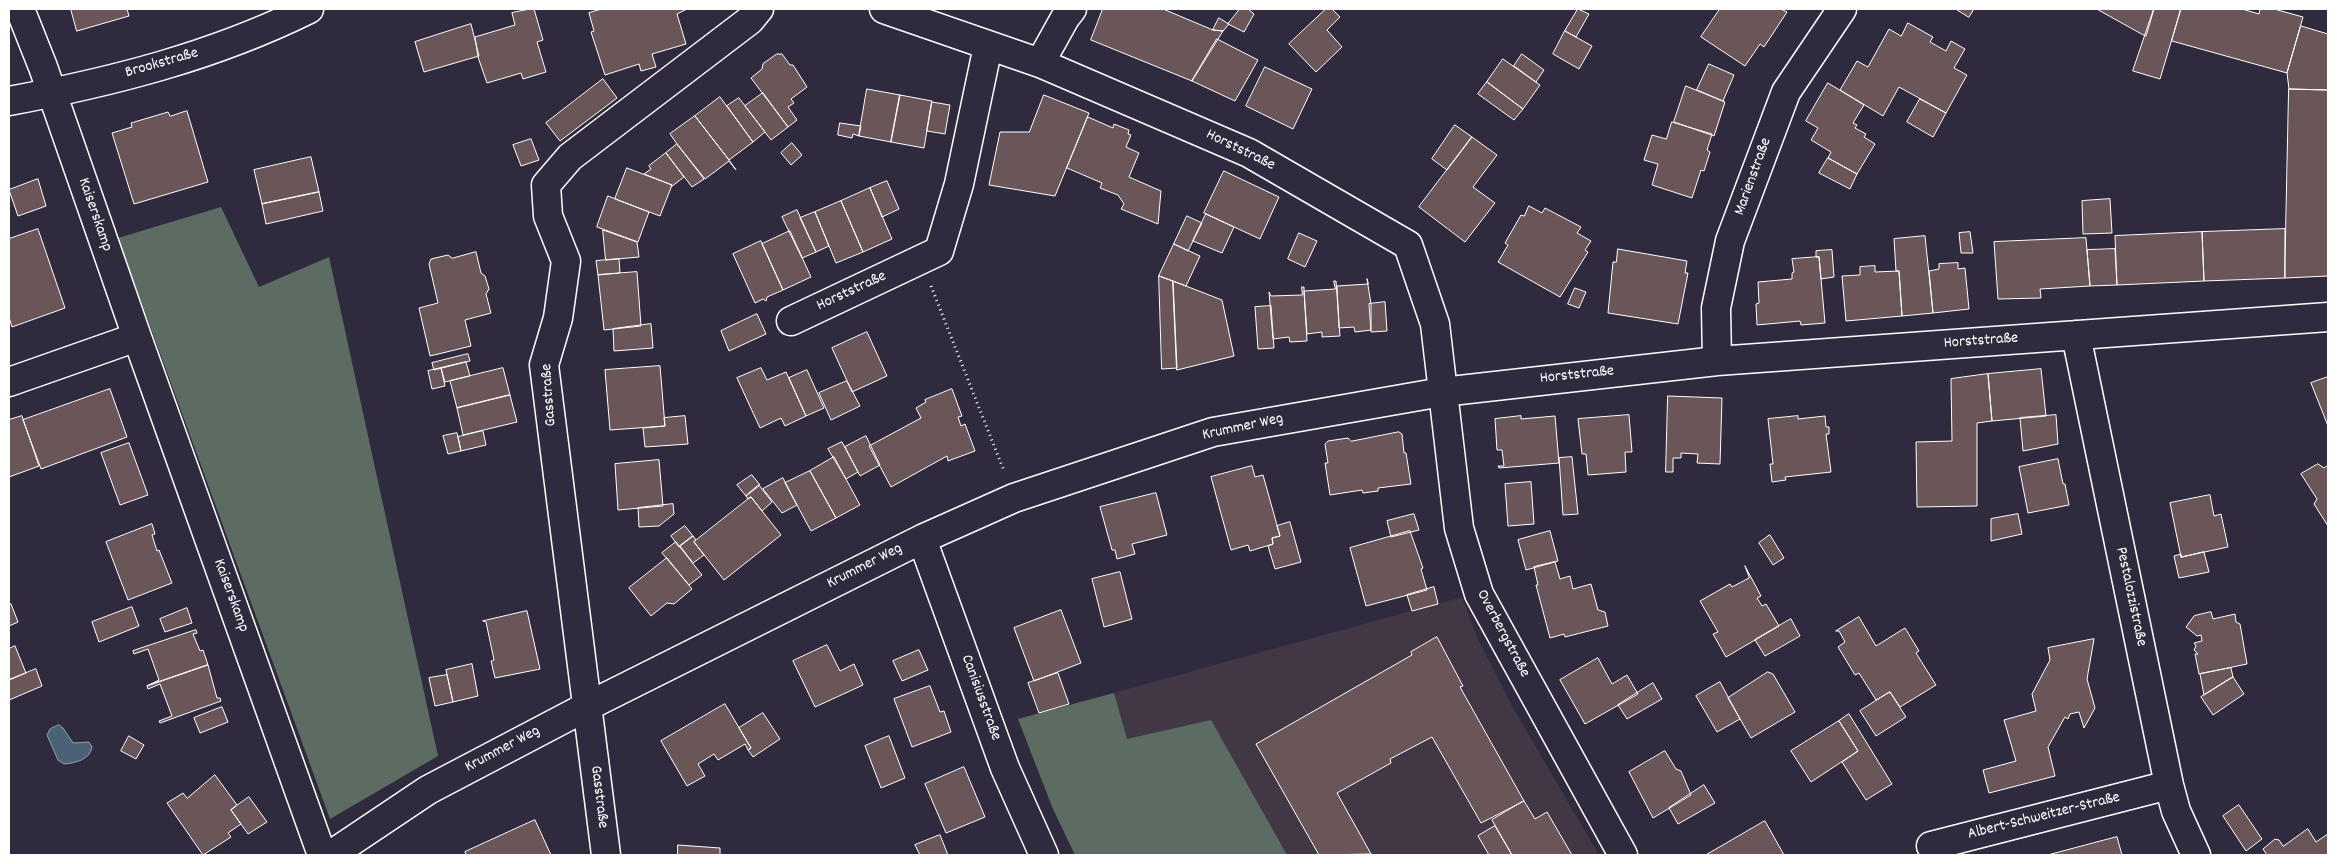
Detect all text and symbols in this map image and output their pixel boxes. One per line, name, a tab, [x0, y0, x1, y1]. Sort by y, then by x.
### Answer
street label: Brookstraße	[123, 44, 201, 84]
street label: Horststraße	[1202, 126, 1278, 176]
street label: Marienstraße	[1731, 136, 1777, 218]
street label: Kaiserskamp	[72, 176, 116, 254]
street label: Horststraße	[814, 268, 890, 316]
street label: Horststraße	[1943, 330, 2019, 354]
street label: Gasstraße	[538, 363, 562, 427]
street label: Horststraße	[1539, 363, 1615, 389]
street label: Krummer Weg	[1201, 410, 1285, 446]
street label: Krummer Weg	[824, 540, 906, 594]
street label: Pestalozzistraße	[2110, 546, 2150, 648]
street label: Kaiserskamp	[208, 557, 252, 635]
street label: Overbergstraße	[1471, 587, 1533, 681]
street label: Canisiusstraße	[956, 653, 1004, 743]
street label: Krummer Weg	[462, 722, 544, 778]
street label: Gasstraße	[585, 765, 611, 829]
street label: Albert-Schweitzer-Straße	[1966, 789, 2122, 845]

